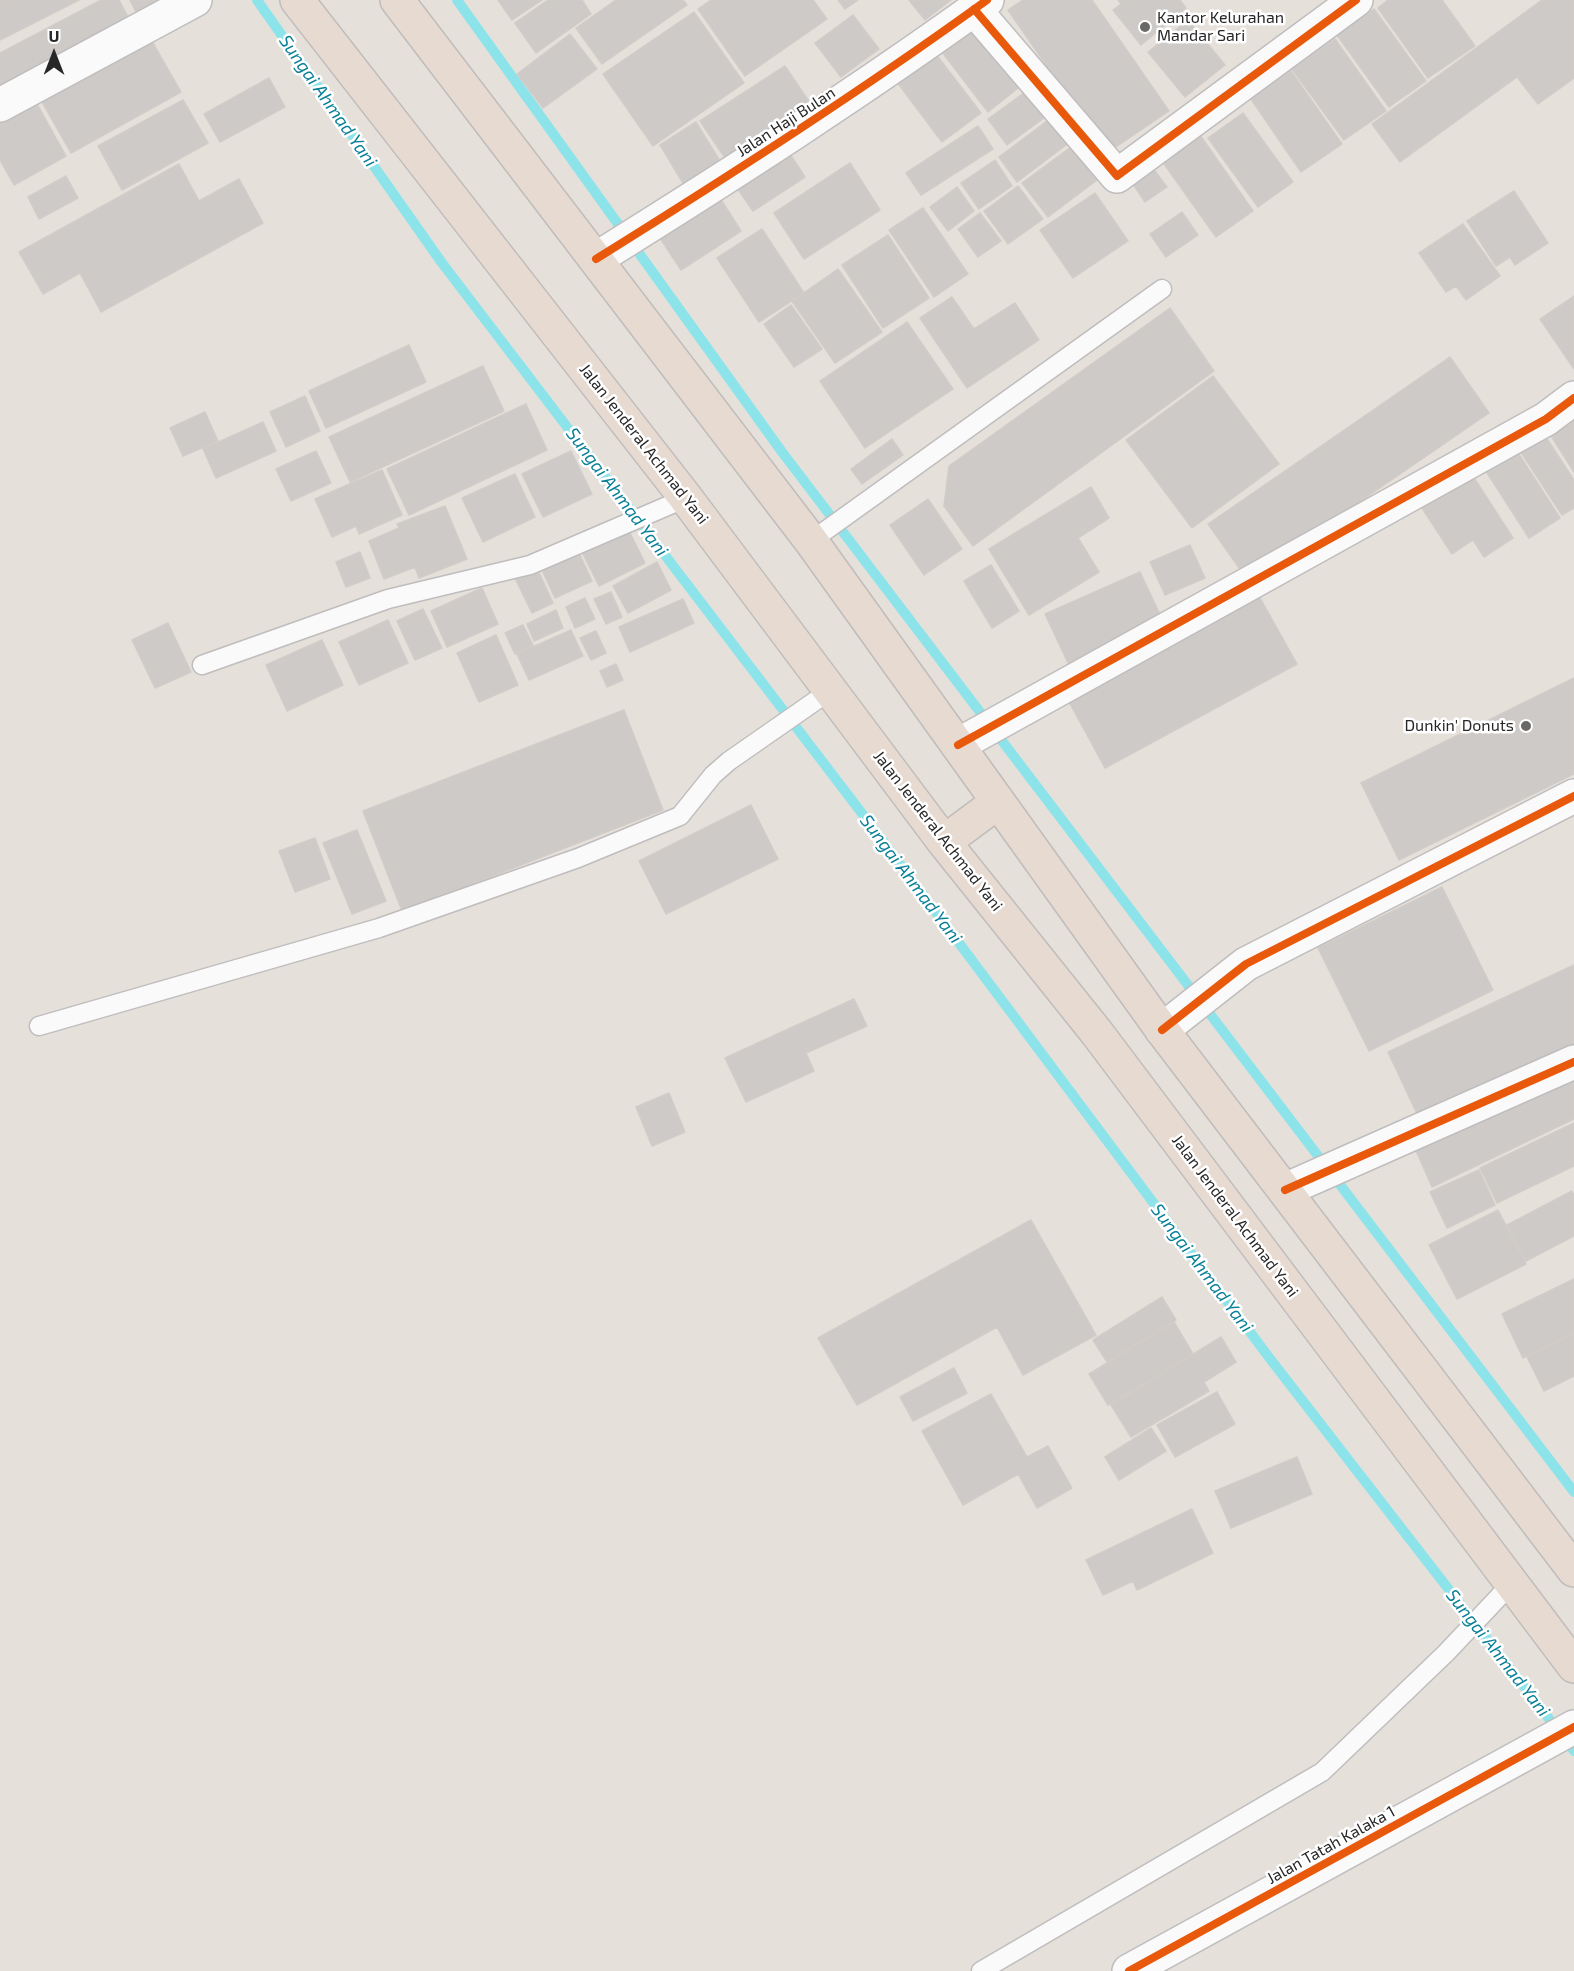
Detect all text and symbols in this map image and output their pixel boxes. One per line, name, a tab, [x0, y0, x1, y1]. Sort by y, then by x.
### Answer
place label: Kantor Kelurahan Mandar Sari	[1157, 8, 1284, 46]
marker: Kantor Kelurahan Mandar Sari	[1138, 20, 1152, 34]
north arrow	[24, 24, 84, 84]
text: U	[49, 26, 59, 45]
water label: Sungai Ahmad Yani	[274, 31, 382, 171]
street label: Jalan Haji Bulan	[733, 83, 839, 161]
street label: Jalan Jenderal Achmad Yani	[575, 360, 713, 528]
water label: Sungai Ahmad Yani	[561, 423, 673, 561]
place label: Dunkin' Donuts	[1404, 716, 1514, 736]
marker: Dunkin' Donuts	[1519, 719, 1533, 733]
street label: Jalan Jenderal Achmad Yani	[869, 747, 1007, 915]
water label: Sungai Ahmad Yani	[855, 810, 967, 948]
street label: Jalan Jenderal Achmad Yani	[1168, 1131, 1302, 1301]
water label: Sungai Ahmad Yani	[1146, 1199, 1258, 1337]
water label: Sungai Ahmad Yani	[1442, 1585, 1554, 1721]
street label: Jalan Tatah Kalaka 1	[1264, 1802, 1398, 1888]

